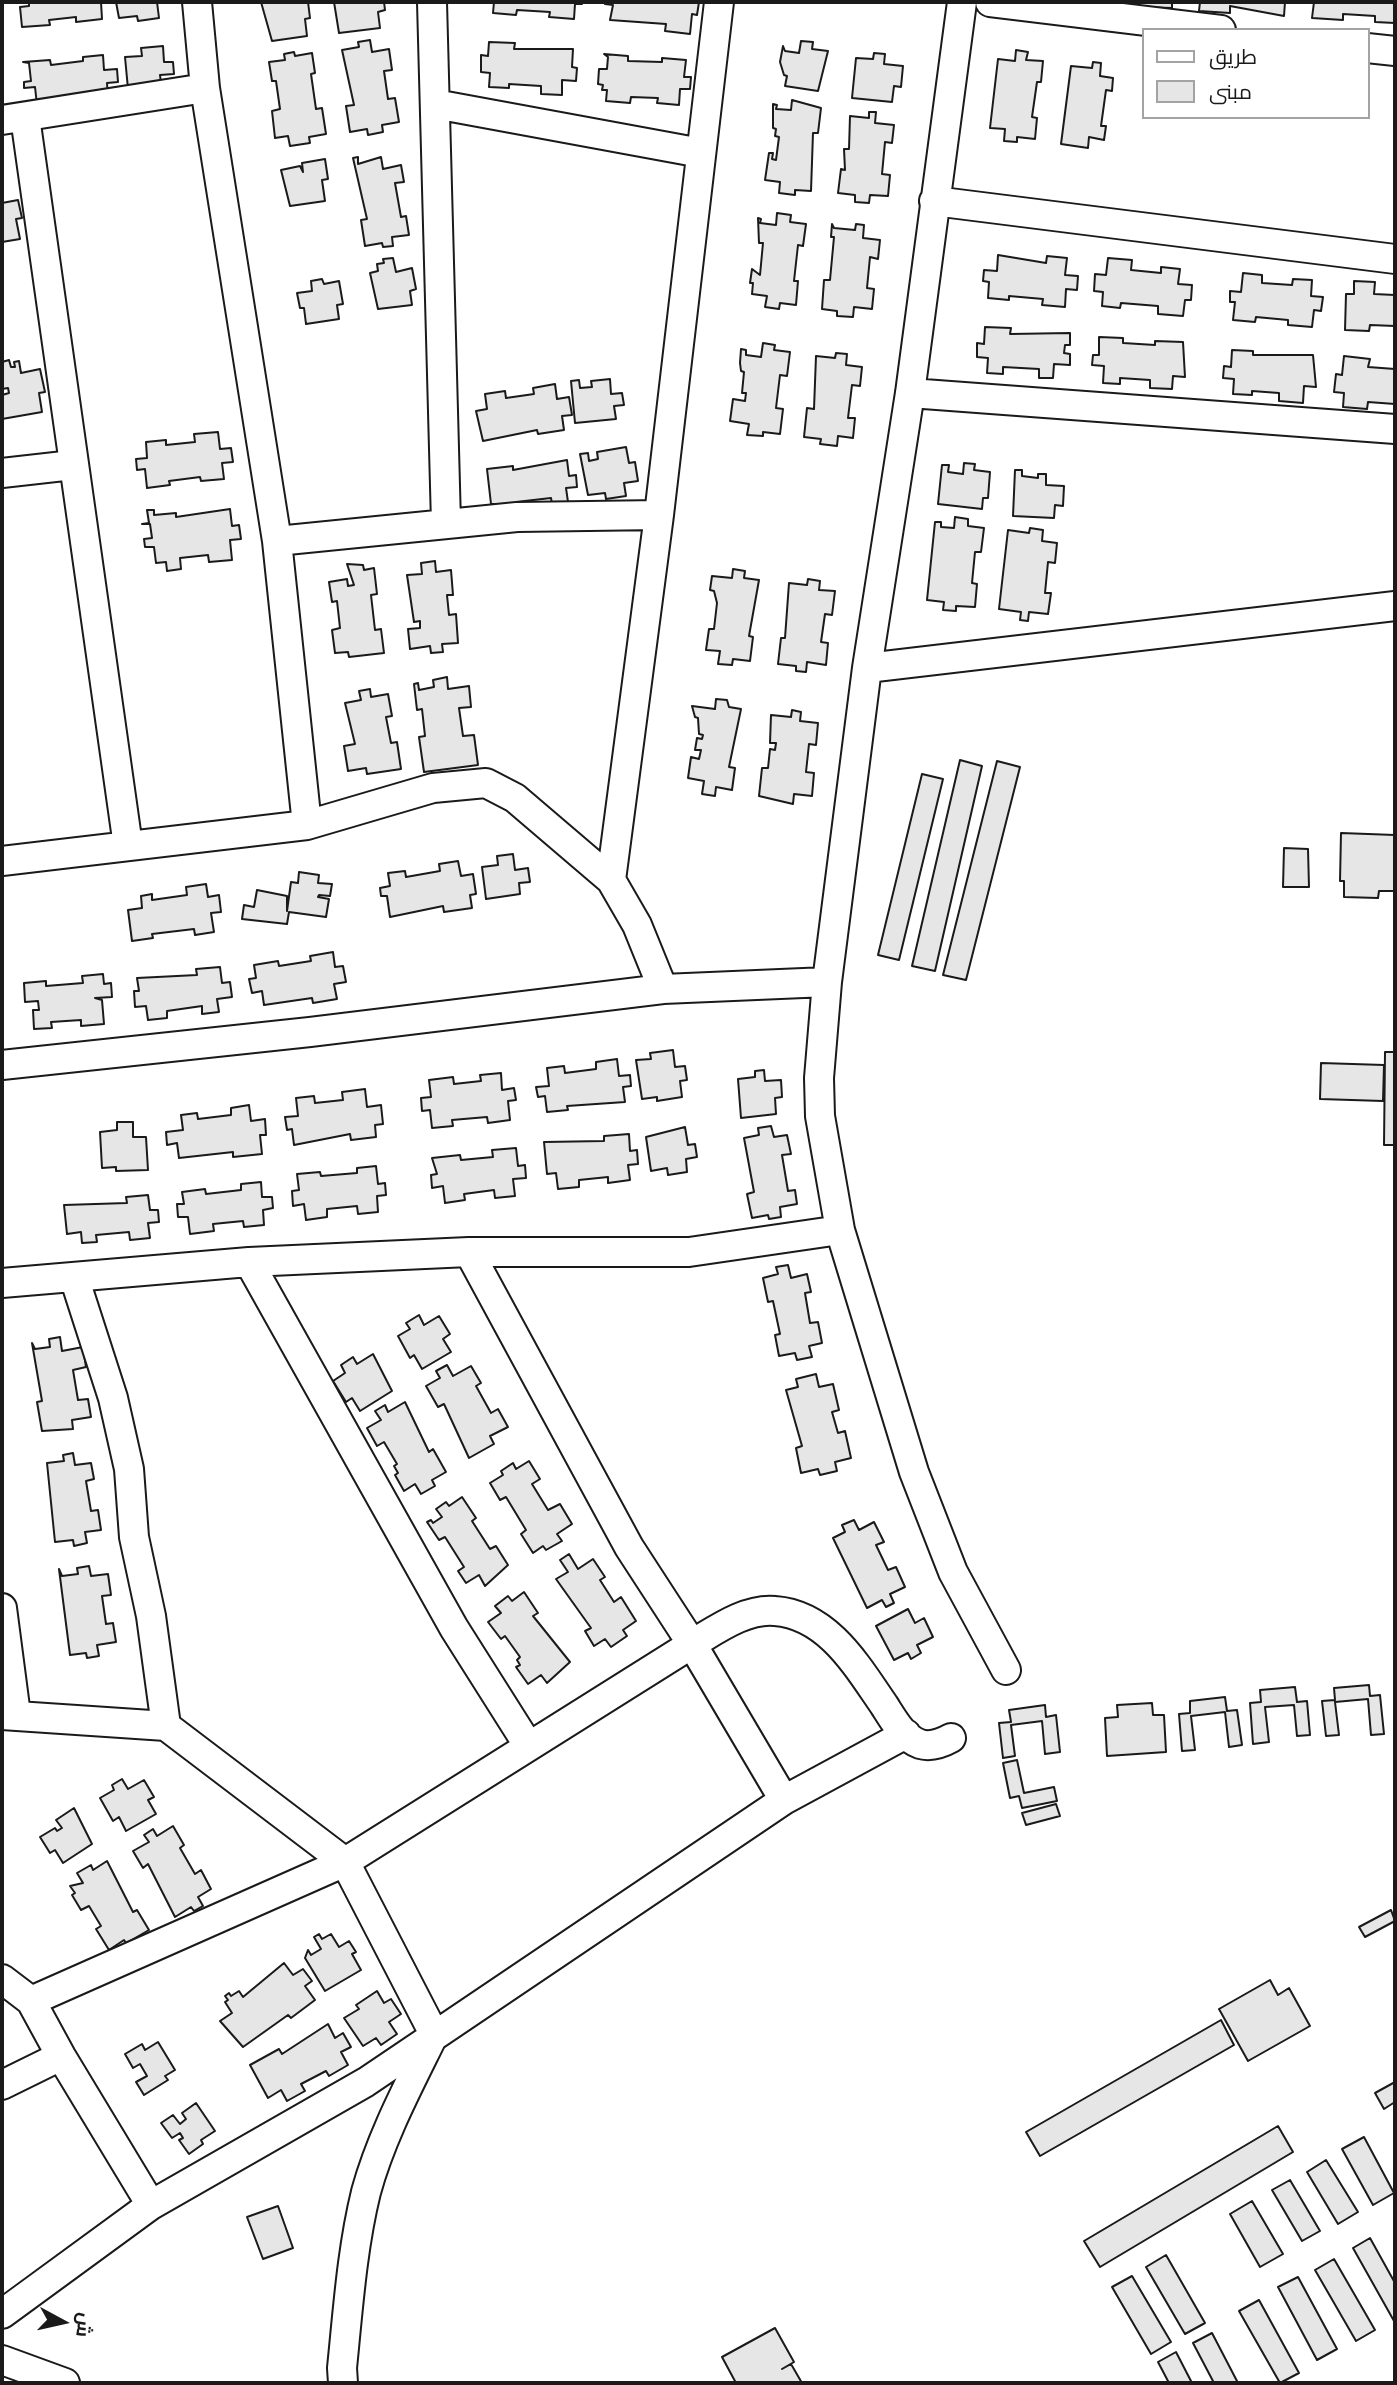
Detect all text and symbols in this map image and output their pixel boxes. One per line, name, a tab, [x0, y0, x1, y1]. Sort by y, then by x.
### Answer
legend	[1142, 28, 1369, 119]
text: طريق	[1209, 45, 1257, 69]
text: مبنى	[1209, 80, 1252, 104]
north arrow	[28, 2287, 98, 2357]
text: ش	[71, 2311, 97, 2339]

